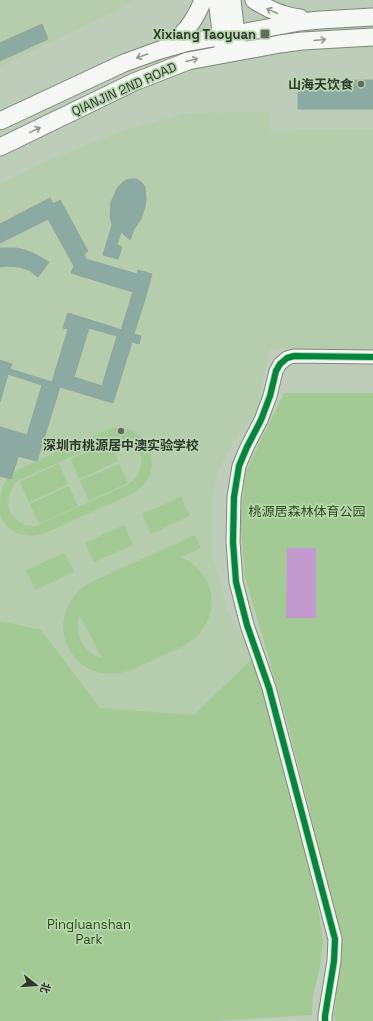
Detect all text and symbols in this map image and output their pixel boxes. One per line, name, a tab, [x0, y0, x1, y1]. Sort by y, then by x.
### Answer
one-way arrow	[267, 7, 279, 14]
place label: Xixiang Taoyuan	[153, 26, 256, 43]
marker: Xixiang Taoyuan	[259, 28, 271, 40]
one-way arrow	[313, 36, 326, 43]
one-way arrow	[137, 53, 149, 61]
one-way arrow	[185, 56, 198, 63]
street label: QIANJIN 2ND ROAD	[69, 58, 179, 120]
place label: 山海天饮食	[288, 76, 354, 93]
marker: 山海天饮食	[356, 79, 366, 89]
one-way arrow	[29, 126, 41, 133]
marker: 深圳市桃源居中澳实验学校	[116, 426, 126, 436]
place label: 深圳市桃源居中澳实验学校	[43, 437, 199, 454]
park label: 桃源居森林体育公园	[248, 503, 366, 520]
park label: Pingluanshan Park	[47, 916, 131, 948]
north arrow	[16, 965, 56, 1005]
text: 北	[37, 981, 54, 995]

